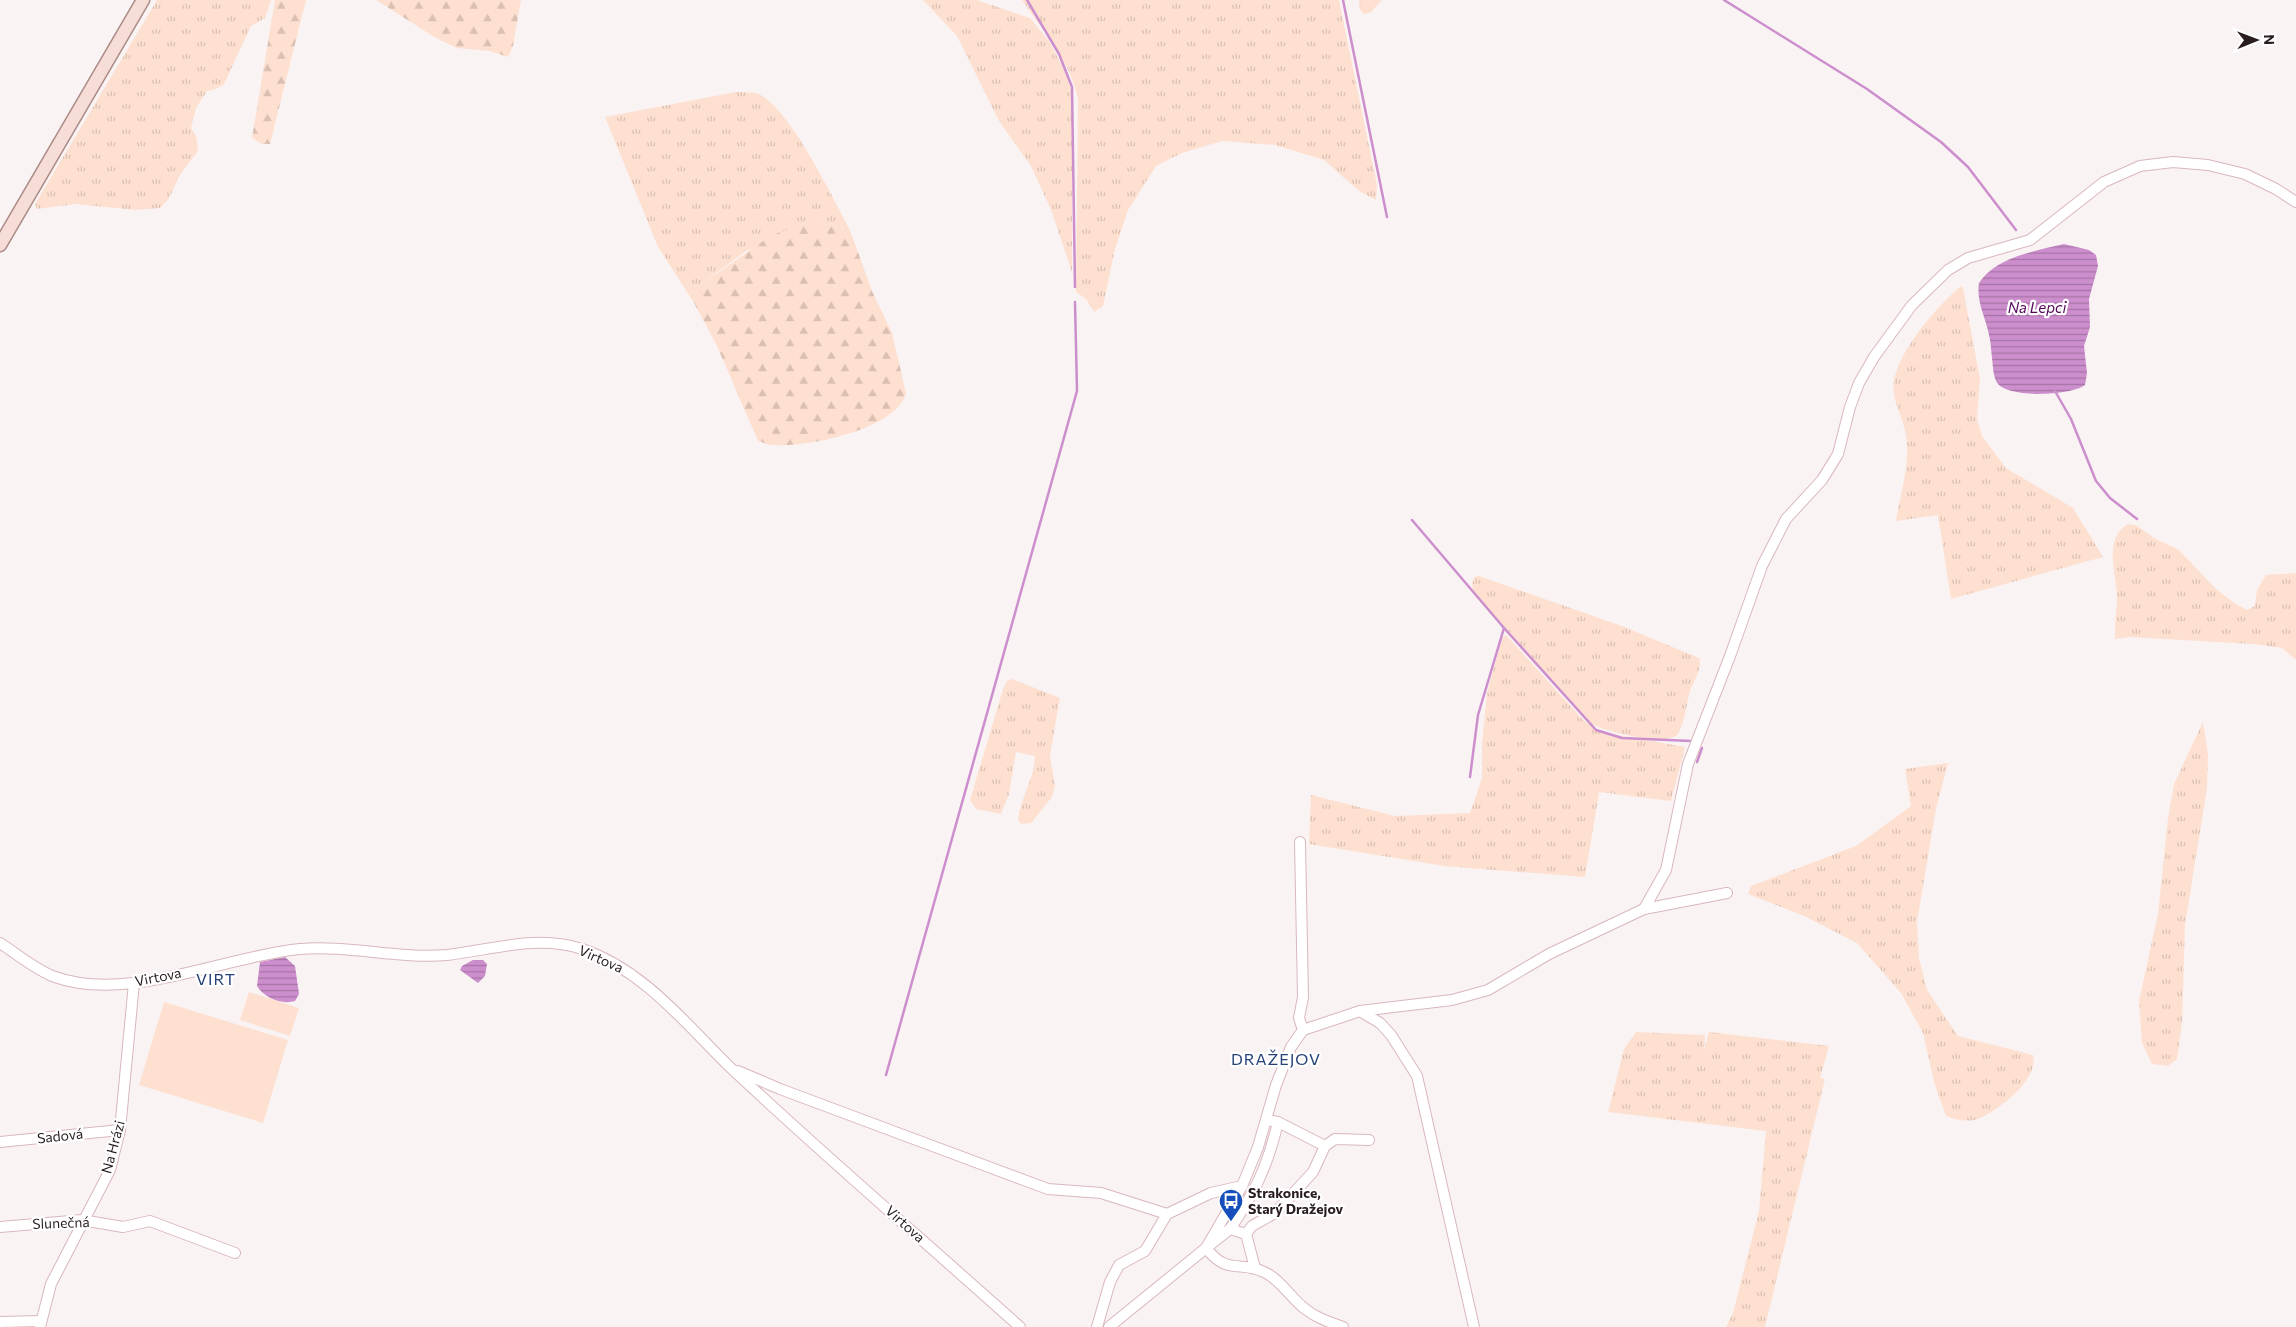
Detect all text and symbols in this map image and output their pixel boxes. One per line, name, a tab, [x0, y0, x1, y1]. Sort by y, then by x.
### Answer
north arrow	[2231, 15, 2281, 65]
text: N	[2261, 34, 2278, 45]
water label: Na Lepci	[2008, 298, 2067, 316]
street label: Virtova	[576, 941, 626, 976]
street label: Virtova	[133, 964, 183, 989]
district label: VIRT	[196, 969, 236, 988]
district label: DRAŽEJOV	[1231, 1049, 1321, 1068]
street label: Na Hrázi	[97, 1118, 128, 1175]
street label: Sadová	[36, 1125, 84, 1146]
place label: Strakonice, Starý Dražejov	[1248, 1184, 1343, 1217]
bus stop icon: Strakonice, Starý Dražejov	[1218, 1188, 1244, 1222]
street label: Virtova	[882, 1202, 928, 1246]
street label: Slunečná	[32, 1213, 90, 1232]

